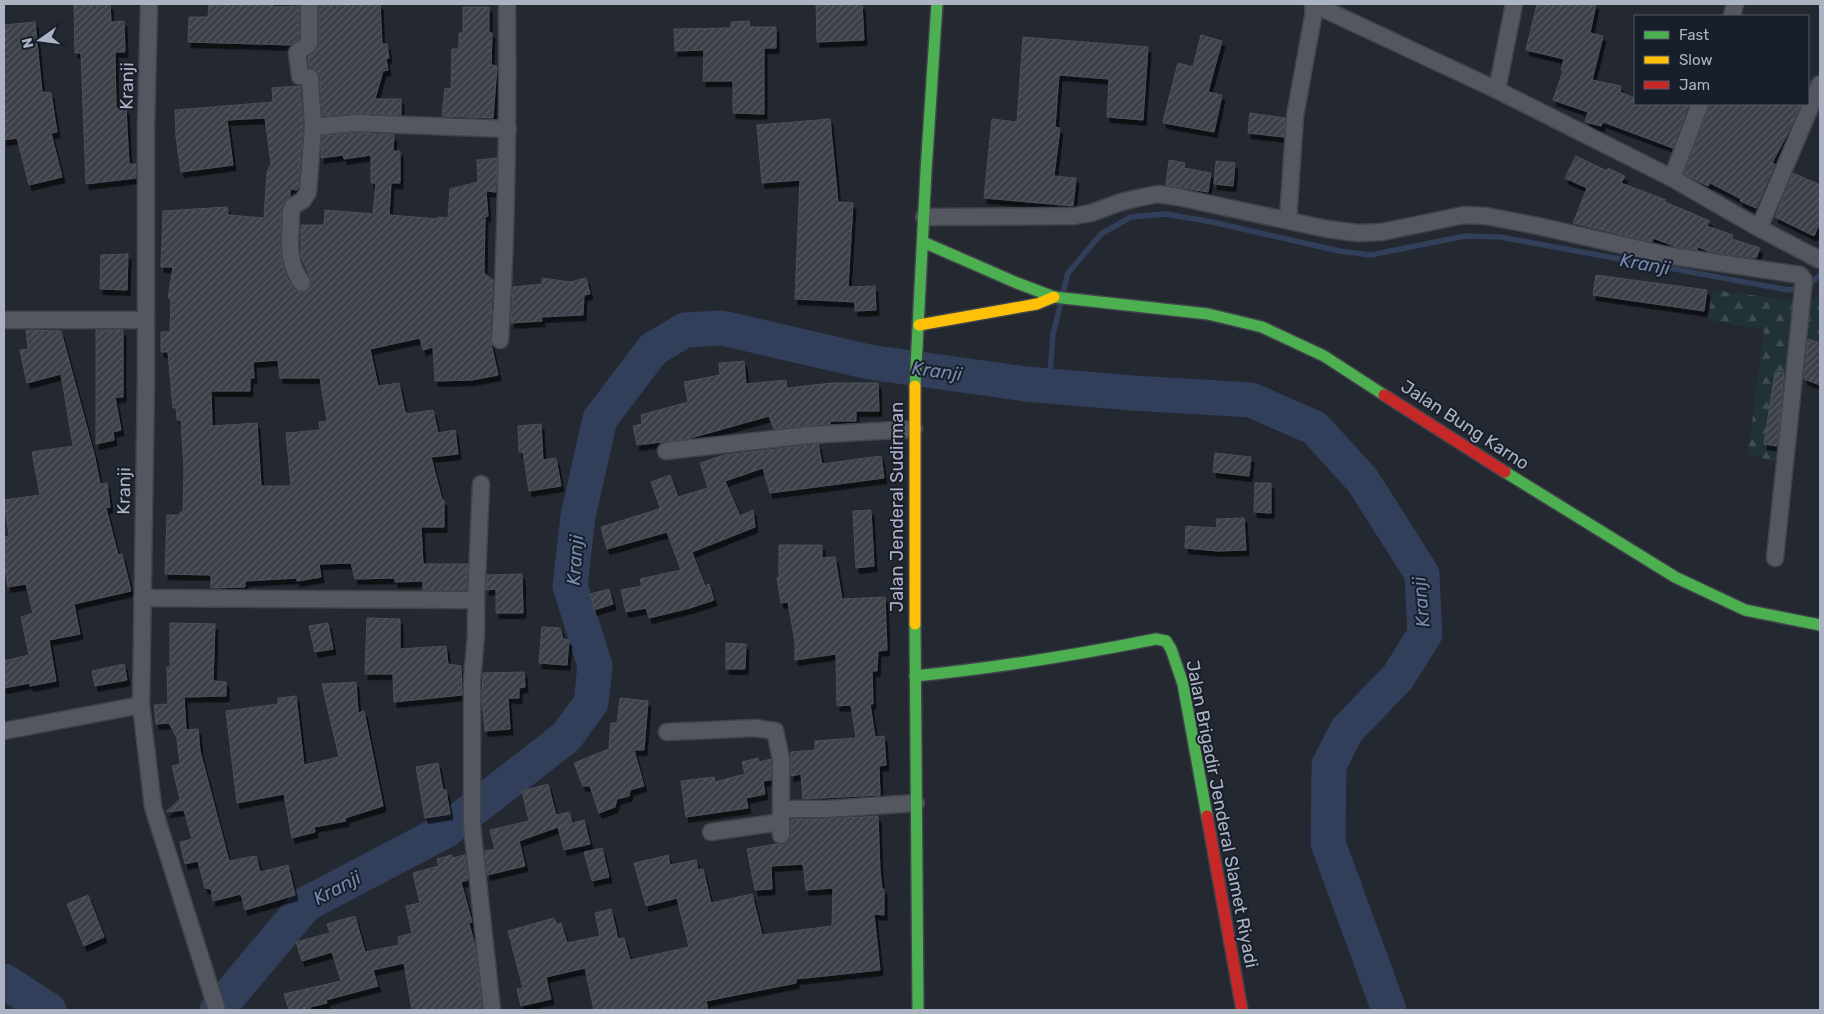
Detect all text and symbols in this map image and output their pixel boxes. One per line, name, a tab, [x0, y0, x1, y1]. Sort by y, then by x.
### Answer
north arrow	[15, 15, 65, 65]
legend	[1634, 15, 1809, 105]
text: Fast	[1679, 26, 1709, 44]
text: N	[18, 36, 37, 50]
text: Slow	[1679, 51, 1712, 69]
street label: Kranji	[116, 62, 138, 110]
text: Jam	[1679, 76, 1710, 94]
water label: Kranji	[1618, 248, 1672, 280]
water label: Kranji	[910, 356, 964, 386]
street label: Jalan Bung Karno	[1397, 375, 1533, 475]
street label: Jalan Jenderal Sudirman	[886, 402, 908, 612]
street label: Kranji	[113, 467, 135, 515]
water label: Kranji	[562, 534, 588, 586]
water label: Kranji	[1407, 575, 1435, 628]
street label: Jalan Brigadir Jenderal Slamet Riyadi	[1181, 658, 1263, 970]
water label: Kranji	[309, 866, 365, 910]

